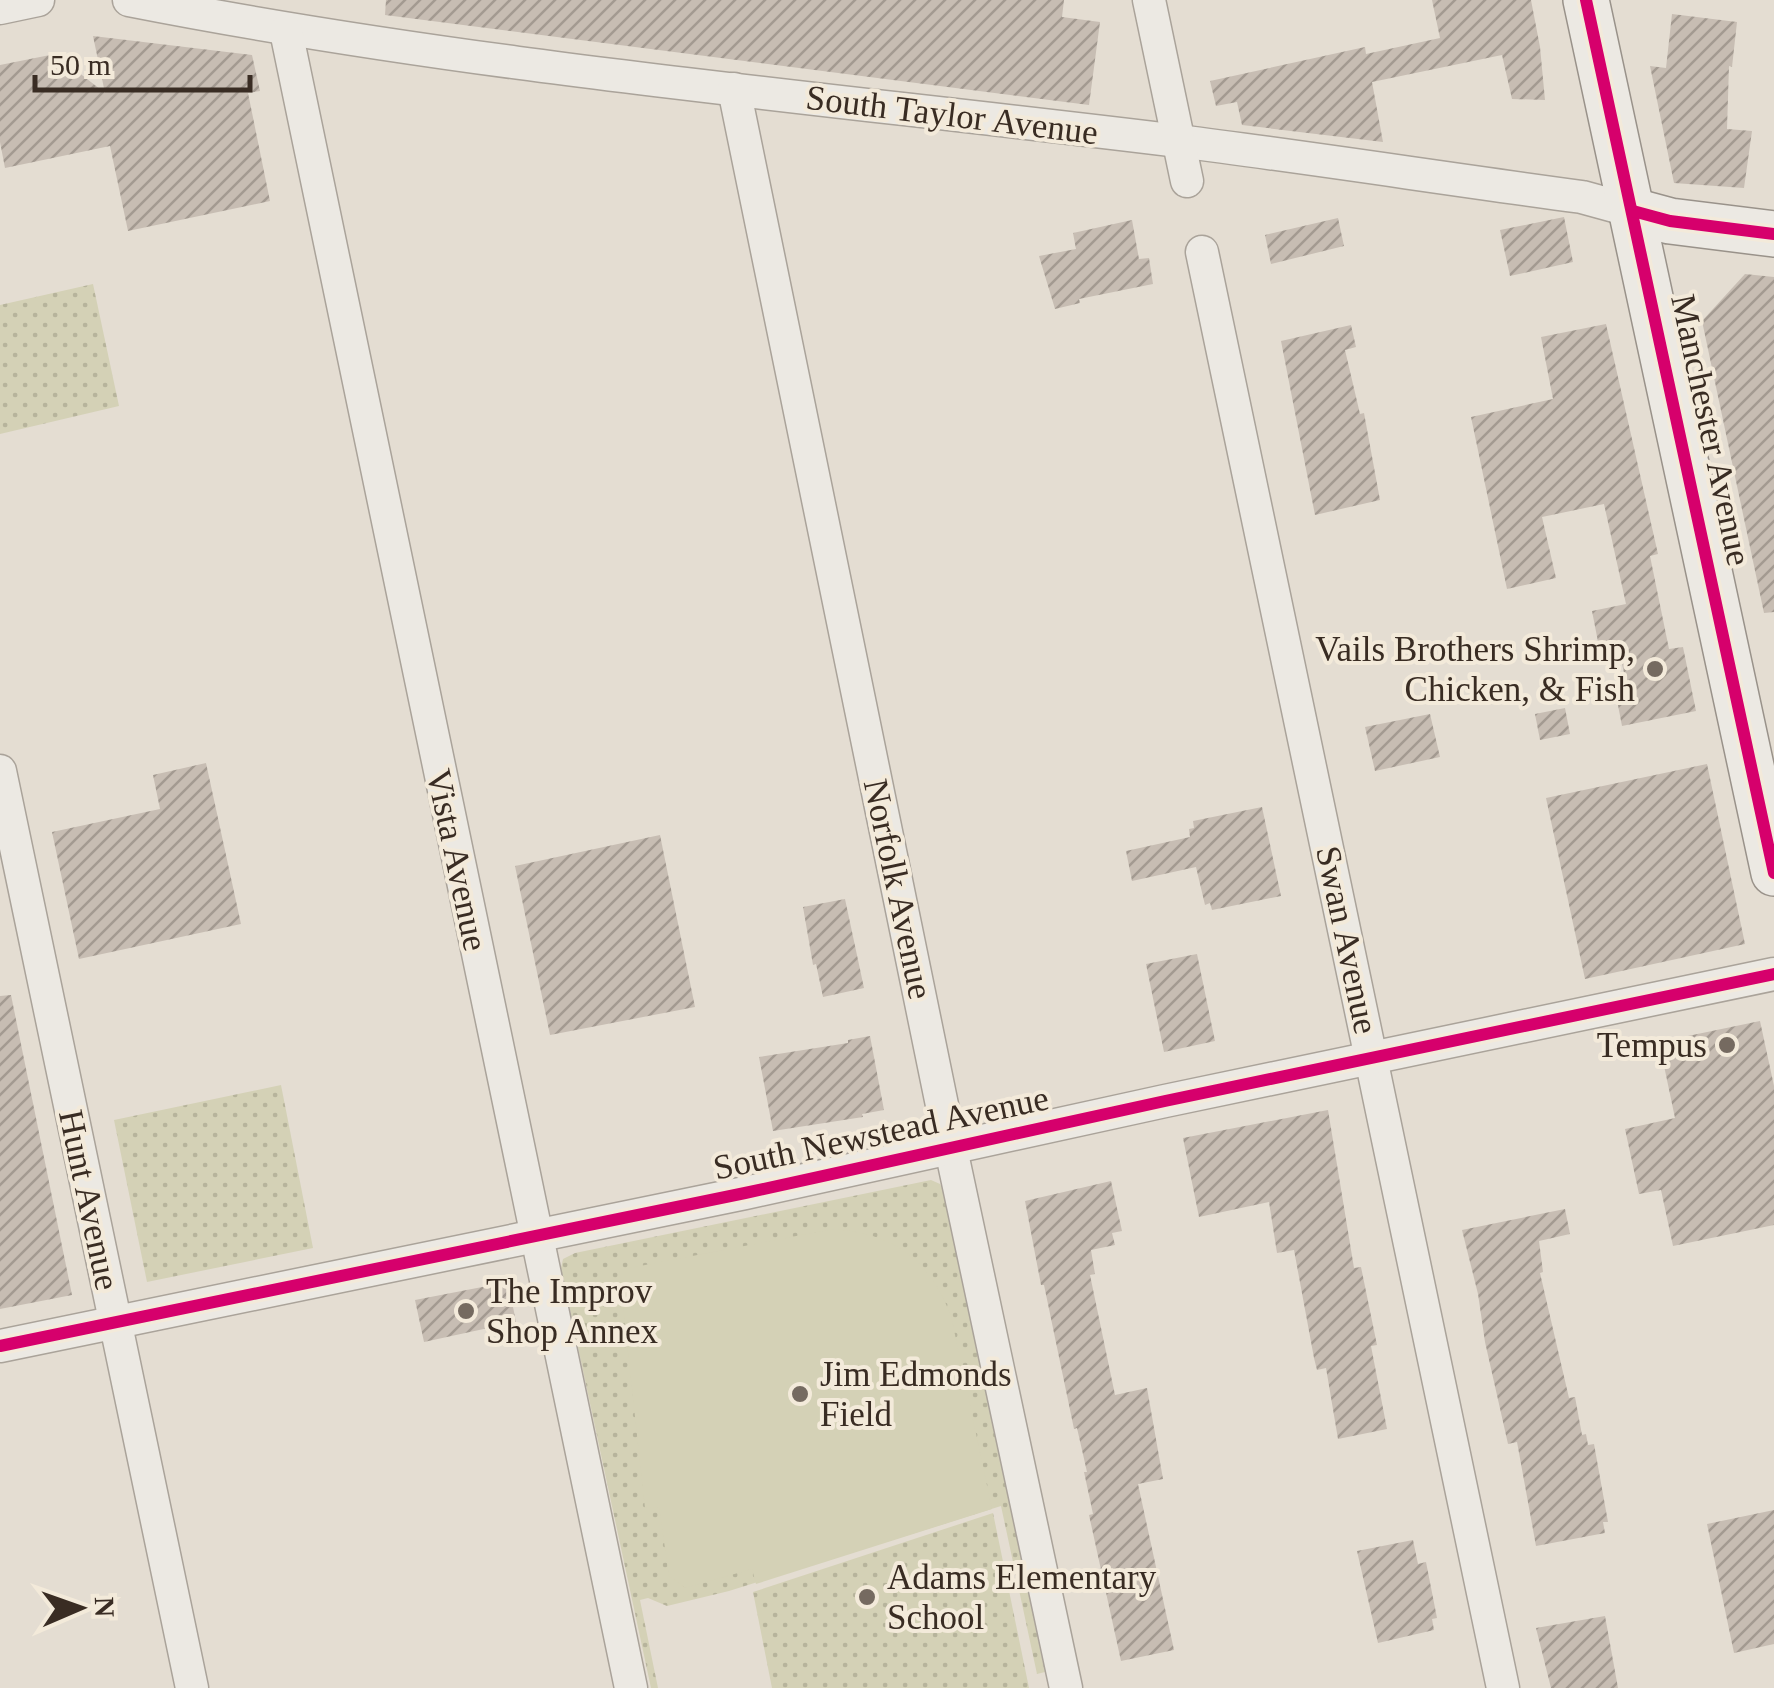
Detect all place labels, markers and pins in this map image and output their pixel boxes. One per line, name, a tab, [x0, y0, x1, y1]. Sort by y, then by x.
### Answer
place label: Vails Brothers Shrimp, Chicken, & Fish	[1315, 630, 1635, 709]
marker: Vails Brothers Shrimp, Chicken, & Fish	[1644, 658, 1666, 680]
place label: Tempus	[1597, 1026, 1707, 1065]
marker: Tempus	[1716, 1034, 1738, 1056]
place label: The Improv Shop Annex	[486, 1272, 659, 1351]
marker: The Improv Shop Annex	[455, 1300, 477, 1322]
place label: Jim Edmonds Field	[820, 1355, 1012, 1434]
marker: Jim Edmonds Field	[789, 1383, 811, 1405]
place label: Adams Elementary School	[887, 1558, 1157, 1637]
marker: Adams Elementary School	[856, 1586, 878, 1608]

